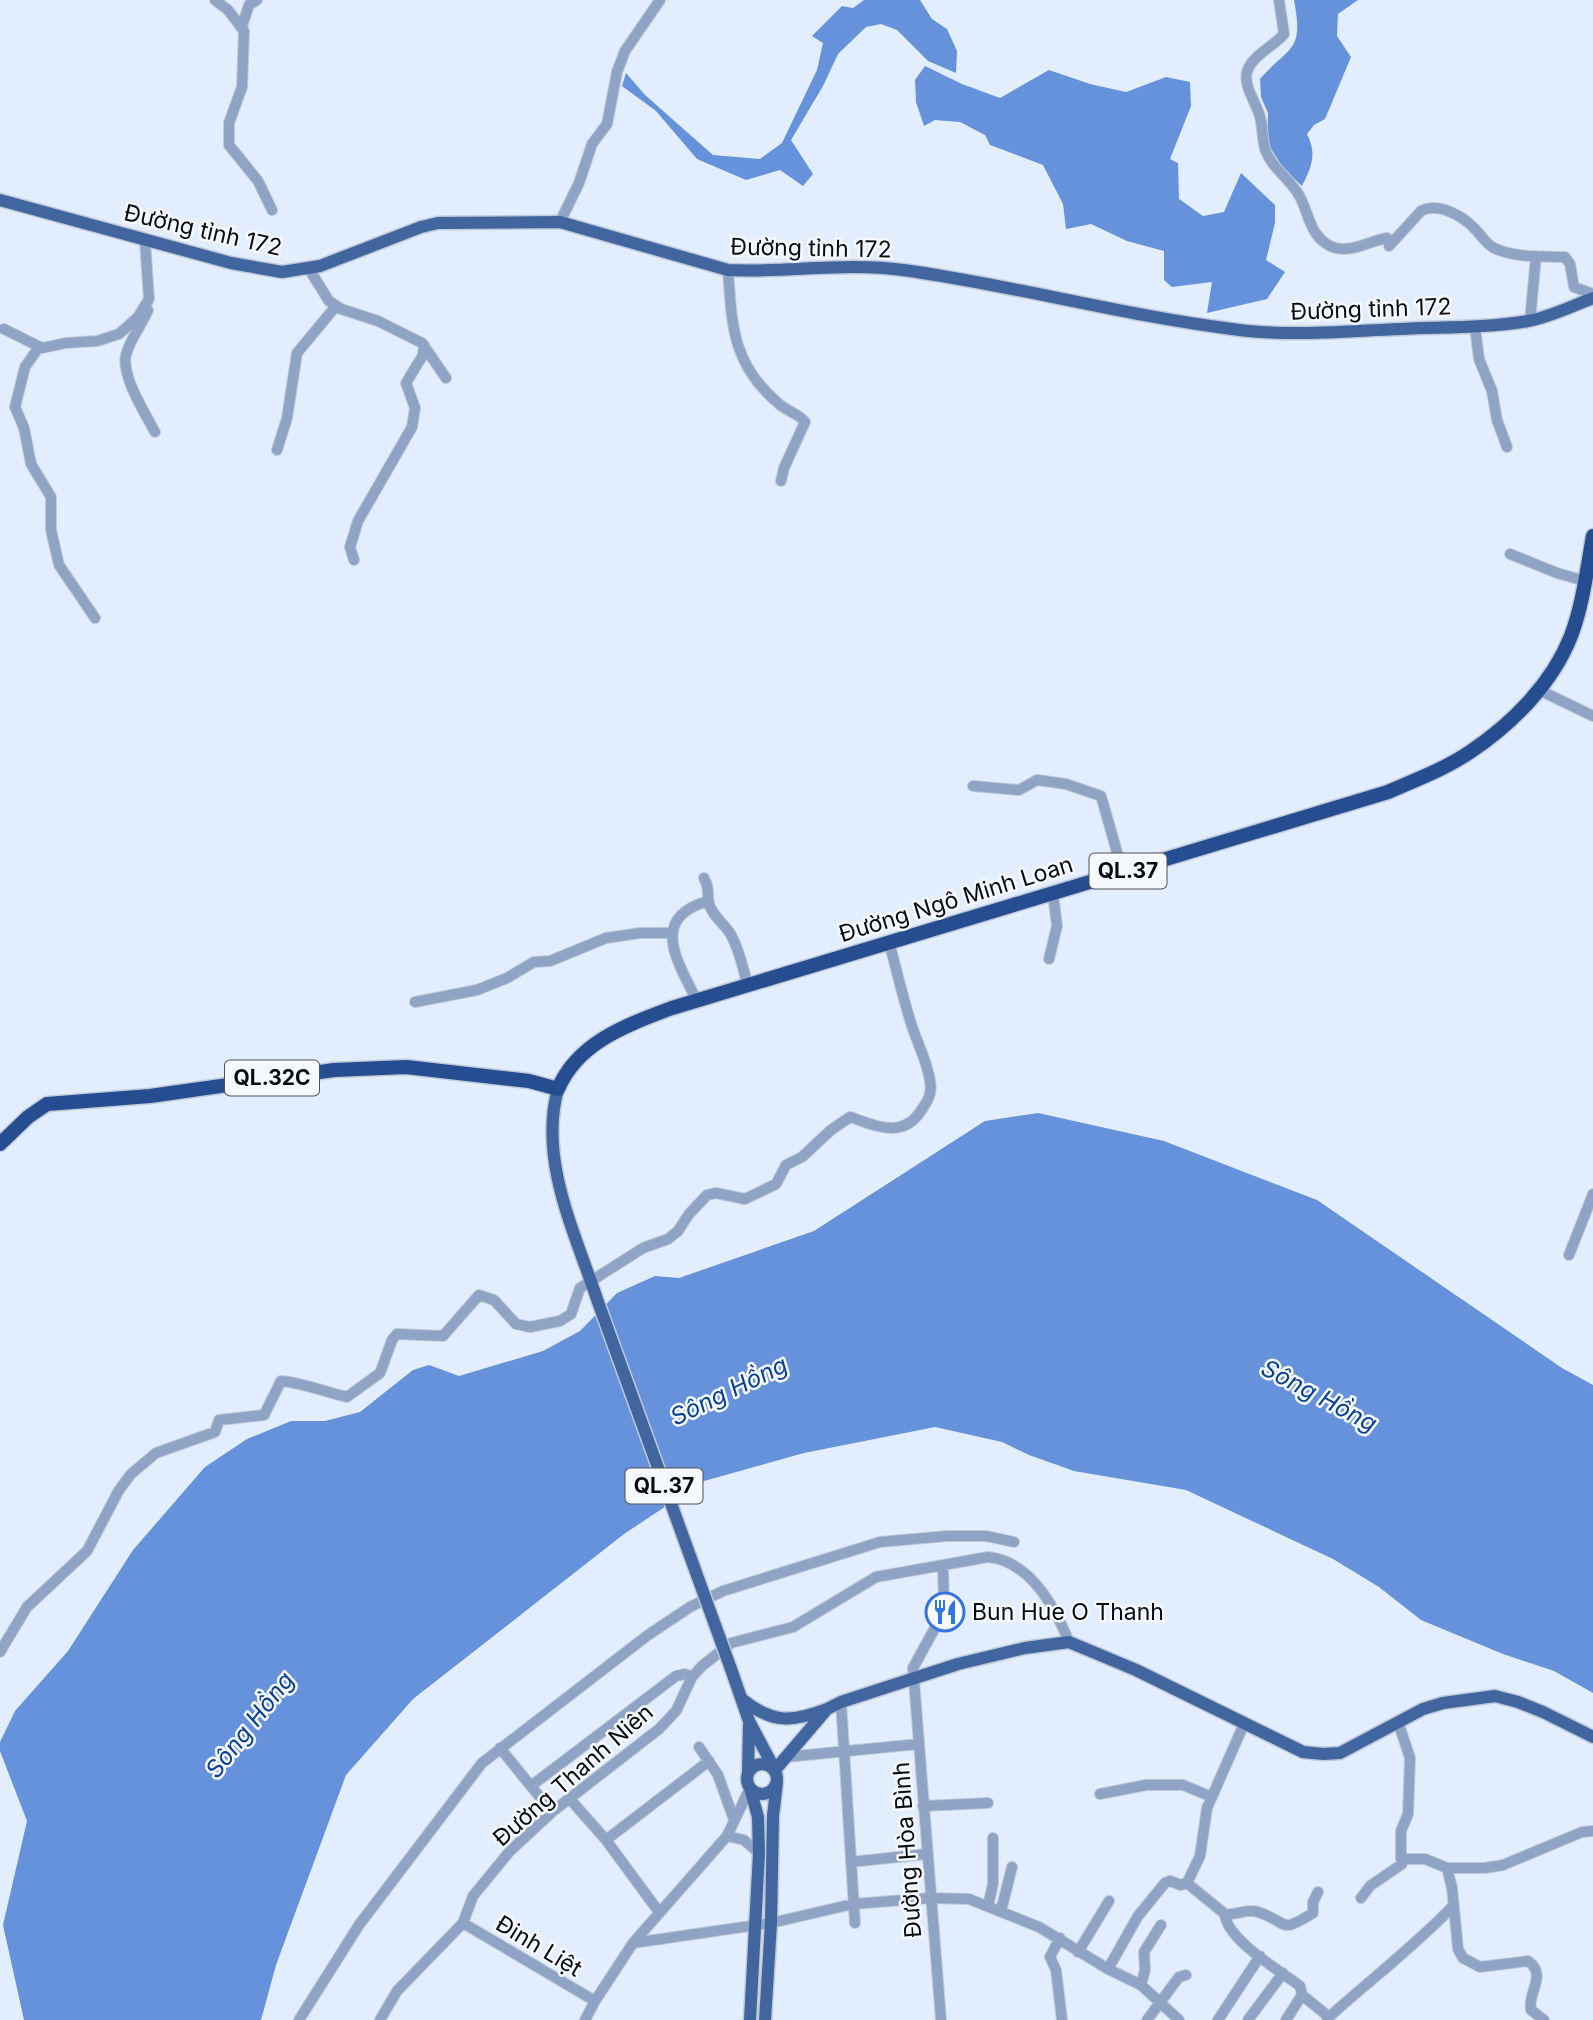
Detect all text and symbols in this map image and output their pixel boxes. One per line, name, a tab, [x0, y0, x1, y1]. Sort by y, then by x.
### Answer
street label: Đường tỉnh 172	[121, 198, 285, 262]
street label: Đường tỉnh 172	[730, 233, 892, 263]
street label: Đường tỉnh 172	[1290, 292, 1452, 326]
street label: Đường Ngô Minh Loan	[836, 850, 1076, 948]
road number: QL.37	[1090, 854, 1166, 888]
road number: QL.32C	[225, 1060, 319, 1096]
water label: Sông Hồng	[666, 1350, 792, 1431]
water label: Sông Hồng	[1257, 1353, 1382, 1438]
road number: QL.37	[626, 1468, 702, 1504]
restaurant icon: Bun Hue O Thanh	[924, 1591, 966, 1633]
place label: Bun Hue O Thanh	[972, 1598, 1164, 1626]
water label: Sông Hồng	[199, 1666, 300, 1783]
street label: Đường Thanh Niên	[487, 1698, 659, 1852]
street label: Đường Hòa Bình	[887, 1761, 927, 1939]
street label: Đinh Liệt	[491, 1909, 587, 1983]

